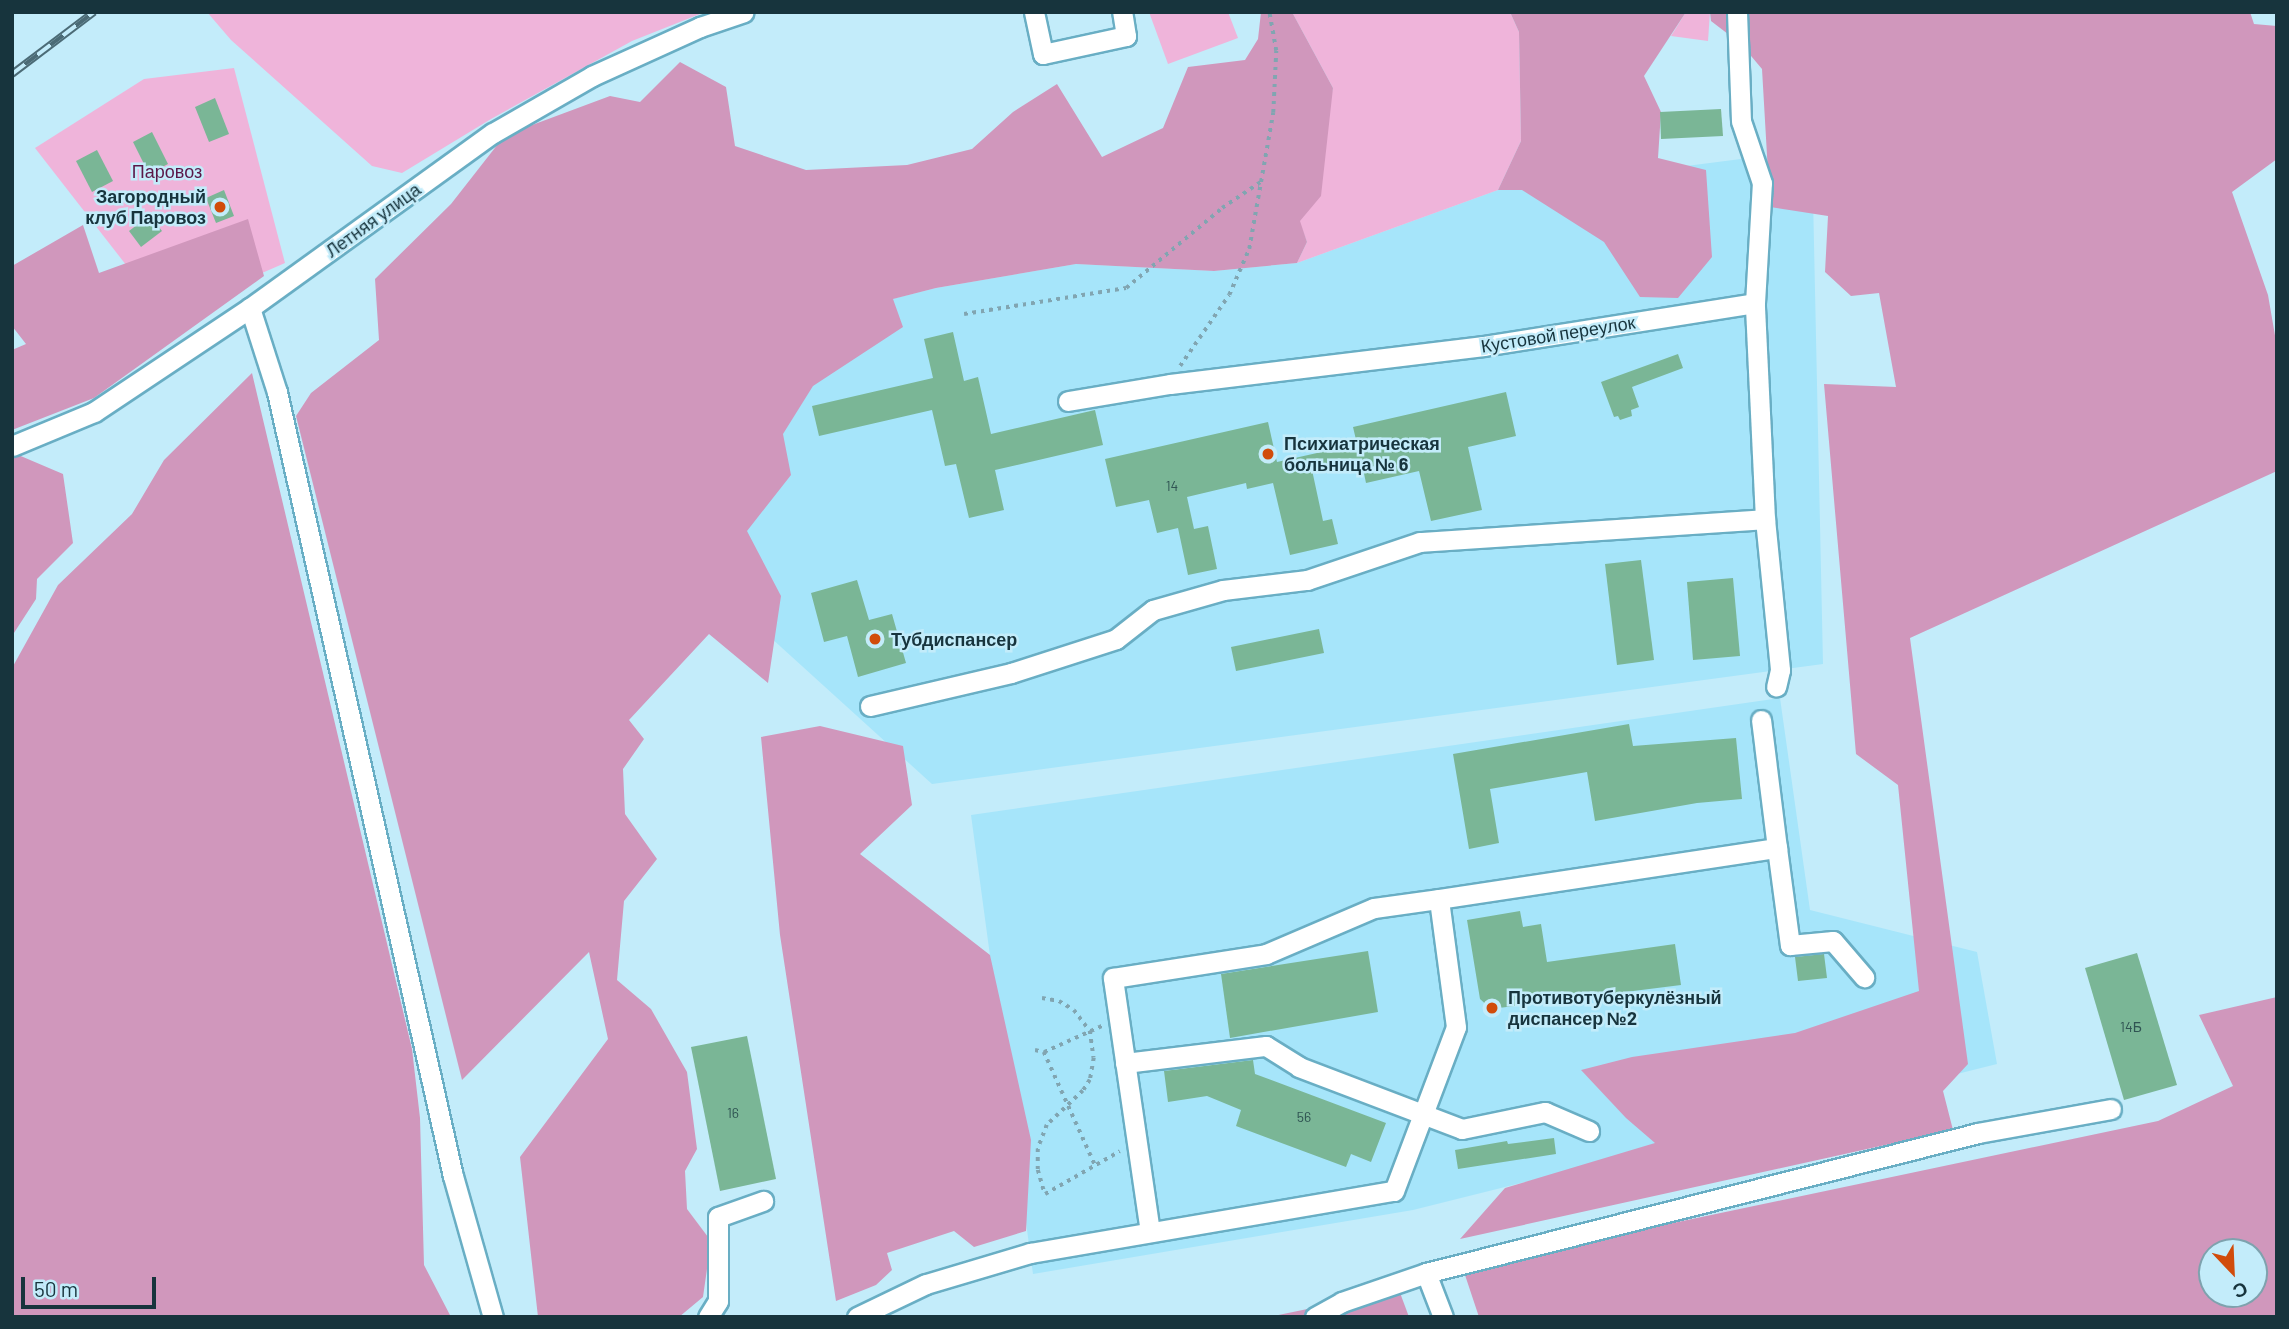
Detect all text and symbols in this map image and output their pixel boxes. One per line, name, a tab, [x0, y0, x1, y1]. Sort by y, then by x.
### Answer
park label: Паровоз	[132, 160, 202, 182]
street label: Летняя улица	[321, 178, 425, 262]
place label: Загородный клуб Паровоз	[85, 186, 206, 228]
marker: Загородный клуб Паровоз	[212, 199, 228, 215]
street label: Кустовой переулок	[1479, 311, 1637, 357]
place label: Психиатрическая больница № 6	[1284, 433, 1440, 476]
marker: Психиатрическая больница № 6	[1258, 444, 1278, 464]
house number: 14	[1166, 478, 1178, 494]
place label: Тубдиспансер	[891, 628, 1017, 650]
marker: Тубдиспансер	[865, 629, 885, 649]
place label: Противотуберкулёзный диспансер №2	[1508, 987, 1722, 1030]
marker: Противотуберкулёзный диспансер №2	[1482, 998, 1502, 1018]
house number: 14Б	[2120, 1019, 2142, 1035]
house number: 16	[727, 1105, 739, 1121]
house number: 56	[1297, 1109, 1311, 1125]
north arrow	[2198, 1238, 2268, 1308]
scale bar	[24, 1262, 159, 1306]
text: 50 m	[34, 1276, 78, 1301]
text: С	[2230, 1278, 2251, 1304]

